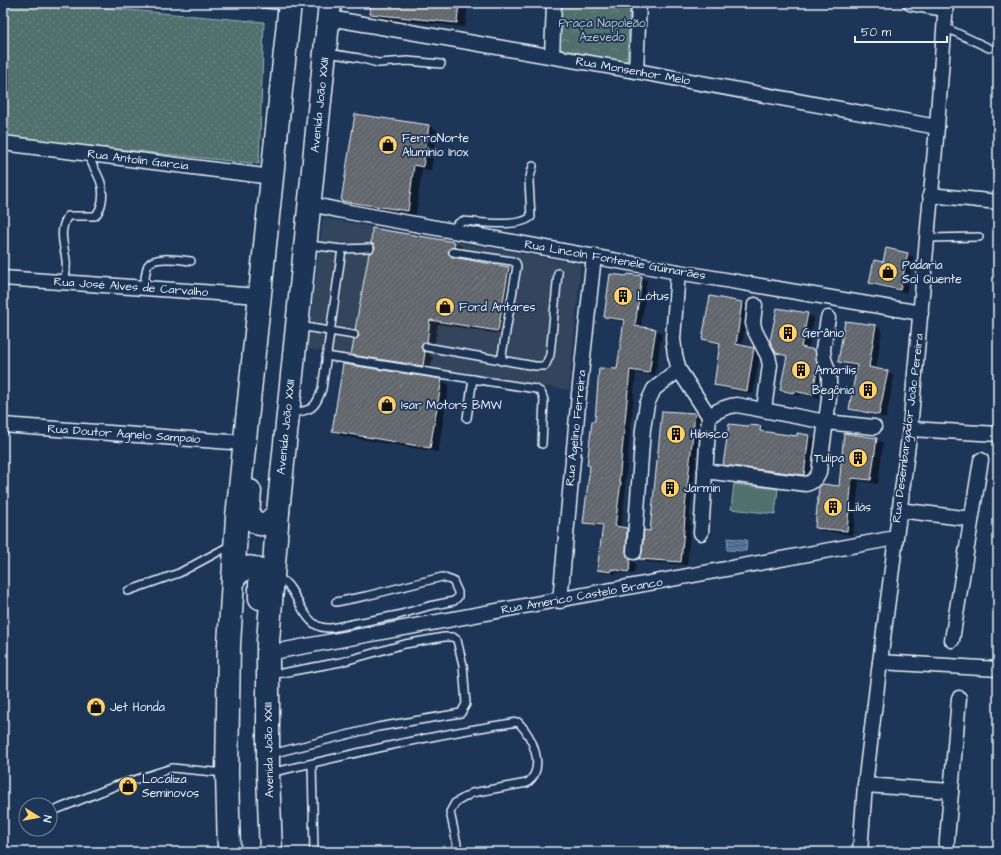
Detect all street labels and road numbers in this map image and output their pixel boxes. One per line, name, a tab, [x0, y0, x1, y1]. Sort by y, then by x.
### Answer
street label: Rua Monsenhor Melo	[574, 53, 692, 89]
street label: Avenida João XXIII	[307, 56, 333, 154]
street label: Rua Antolin Garcia	[86, 145, 190, 175]
street label: Rua Lincoln Fontenele Guimarães	[523, 236, 707, 284]
street label: Rua José Alves de Carvalho	[53, 273, 209, 301]
street label: Rua Desembargador João Pereira	[888, 333, 929, 524]
street label: Rua Agelino Ferreira	[561, 369, 592, 487]
street label: Avenida João XXIII	[273, 378, 299, 476]
street label: Rua Doutor Agnelo Sampaio	[47, 420, 201, 449]
street label: Rua Americo Castelo Branco	[500, 573, 664, 619]
street label: Avenida João XXIII	[260, 702, 278, 798]

